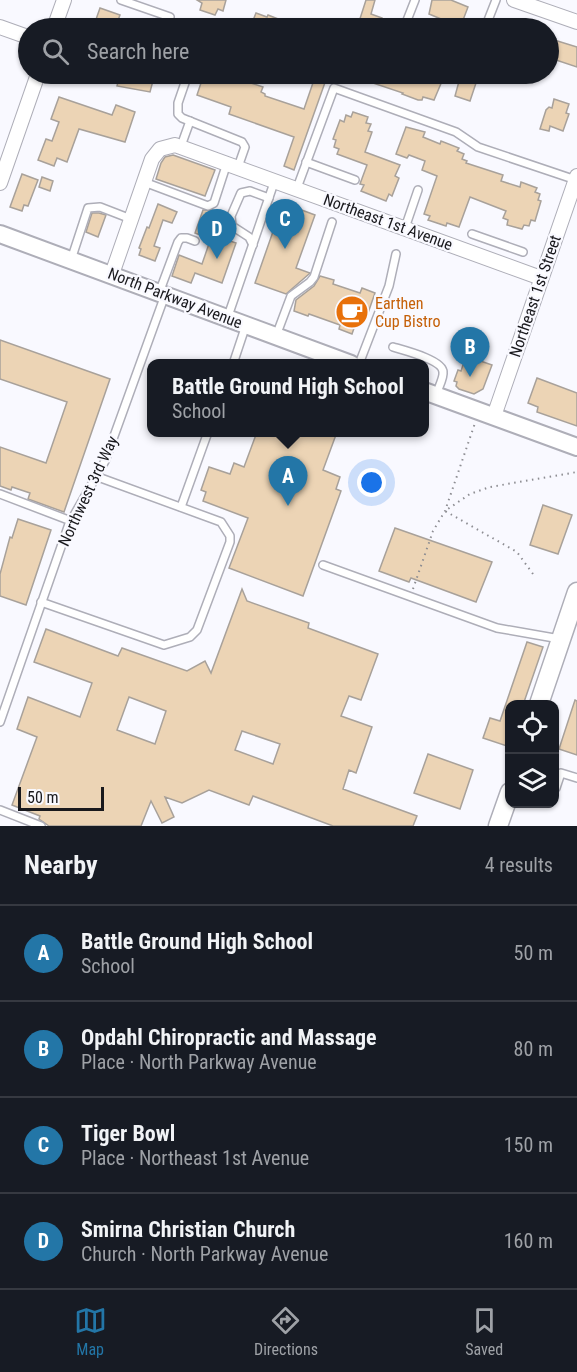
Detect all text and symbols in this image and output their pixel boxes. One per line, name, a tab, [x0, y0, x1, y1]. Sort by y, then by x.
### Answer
search box	[18, 18, 559, 84]
icon: search	[39, 35, 72, 68]
text: Search here	[87, 39, 189, 64]
street label: Northeast 1st Avenue	[321, 190, 455, 254]
pin: C	[266, 200, 304, 249]
pin: D	[198, 210, 236, 259]
street label: Northeast 1st Street	[505, 232, 565, 359]
street label: North Parkway Avenue	[105, 264, 245, 332]
cafe icon: Earthen Cup Bistro	[334, 294, 370, 330]
place label: Earthen Cup Bistro	[375, 294, 441, 331]
pin: B	[450, 328, 490, 377]
popup	[147, 359, 429, 437]
text: Battle Ground High School	[172, 374, 404, 399]
text: School	[172, 399, 226, 423]
street label: Northwest 3rd Way	[54, 432, 122, 549]
pin: A	[268, 456, 308, 506]
your location	[357, 468, 386, 497]
map controls	[505, 700, 559, 808]
button: locate	[505, 700, 559, 754]
button: layers	[505, 754, 559, 808]
scale bar	[18, 784, 104, 812]
text: 50 m	[27, 788, 59, 807]
text: Nearby	[24, 850, 98, 880]
text: 4 results	[485, 853, 553, 877]
text: Battle Ground High School	[81, 929, 313, 954]
text: A	[38, 941, 49, 965]
text: 50 m	[514, 941, 553, 965]
text: School	[81, 954, 135, 978]
text: Opdahl Chiropractic and Massage	[81, 1025, 377, 1050]
text: B	[38, 1037, 49, 1061]
text: 80 m	[514, 1037, 553, 1061]
text: Place · North Parkway Avenue	[81, 1050, 317, 1074]
text: Tiger Bowl	[81, 1121, 175, 1146]
text: C	[38, 1133, 49, 1157]
text: 150 m	[504, 1133, 553, 1157]
text: Place · Northeast 1st Avenue	[81, 1146, 309, 1170]
text: Smirna Christian Church	[81, 1217, 295, 1242]
text: D	[38, 1229, 49, 1253]
text: 160 m	[504, 1229, 553, 1253]
text: Church · North Parkway Avenue	[81, 1242, 328, 1266]
tab: Map	[74, 1304, 107, 1359]
tab: Directions	[254, 1304, 318, 1359]
tab: Saved	[465, 1304, 503, 1359]

